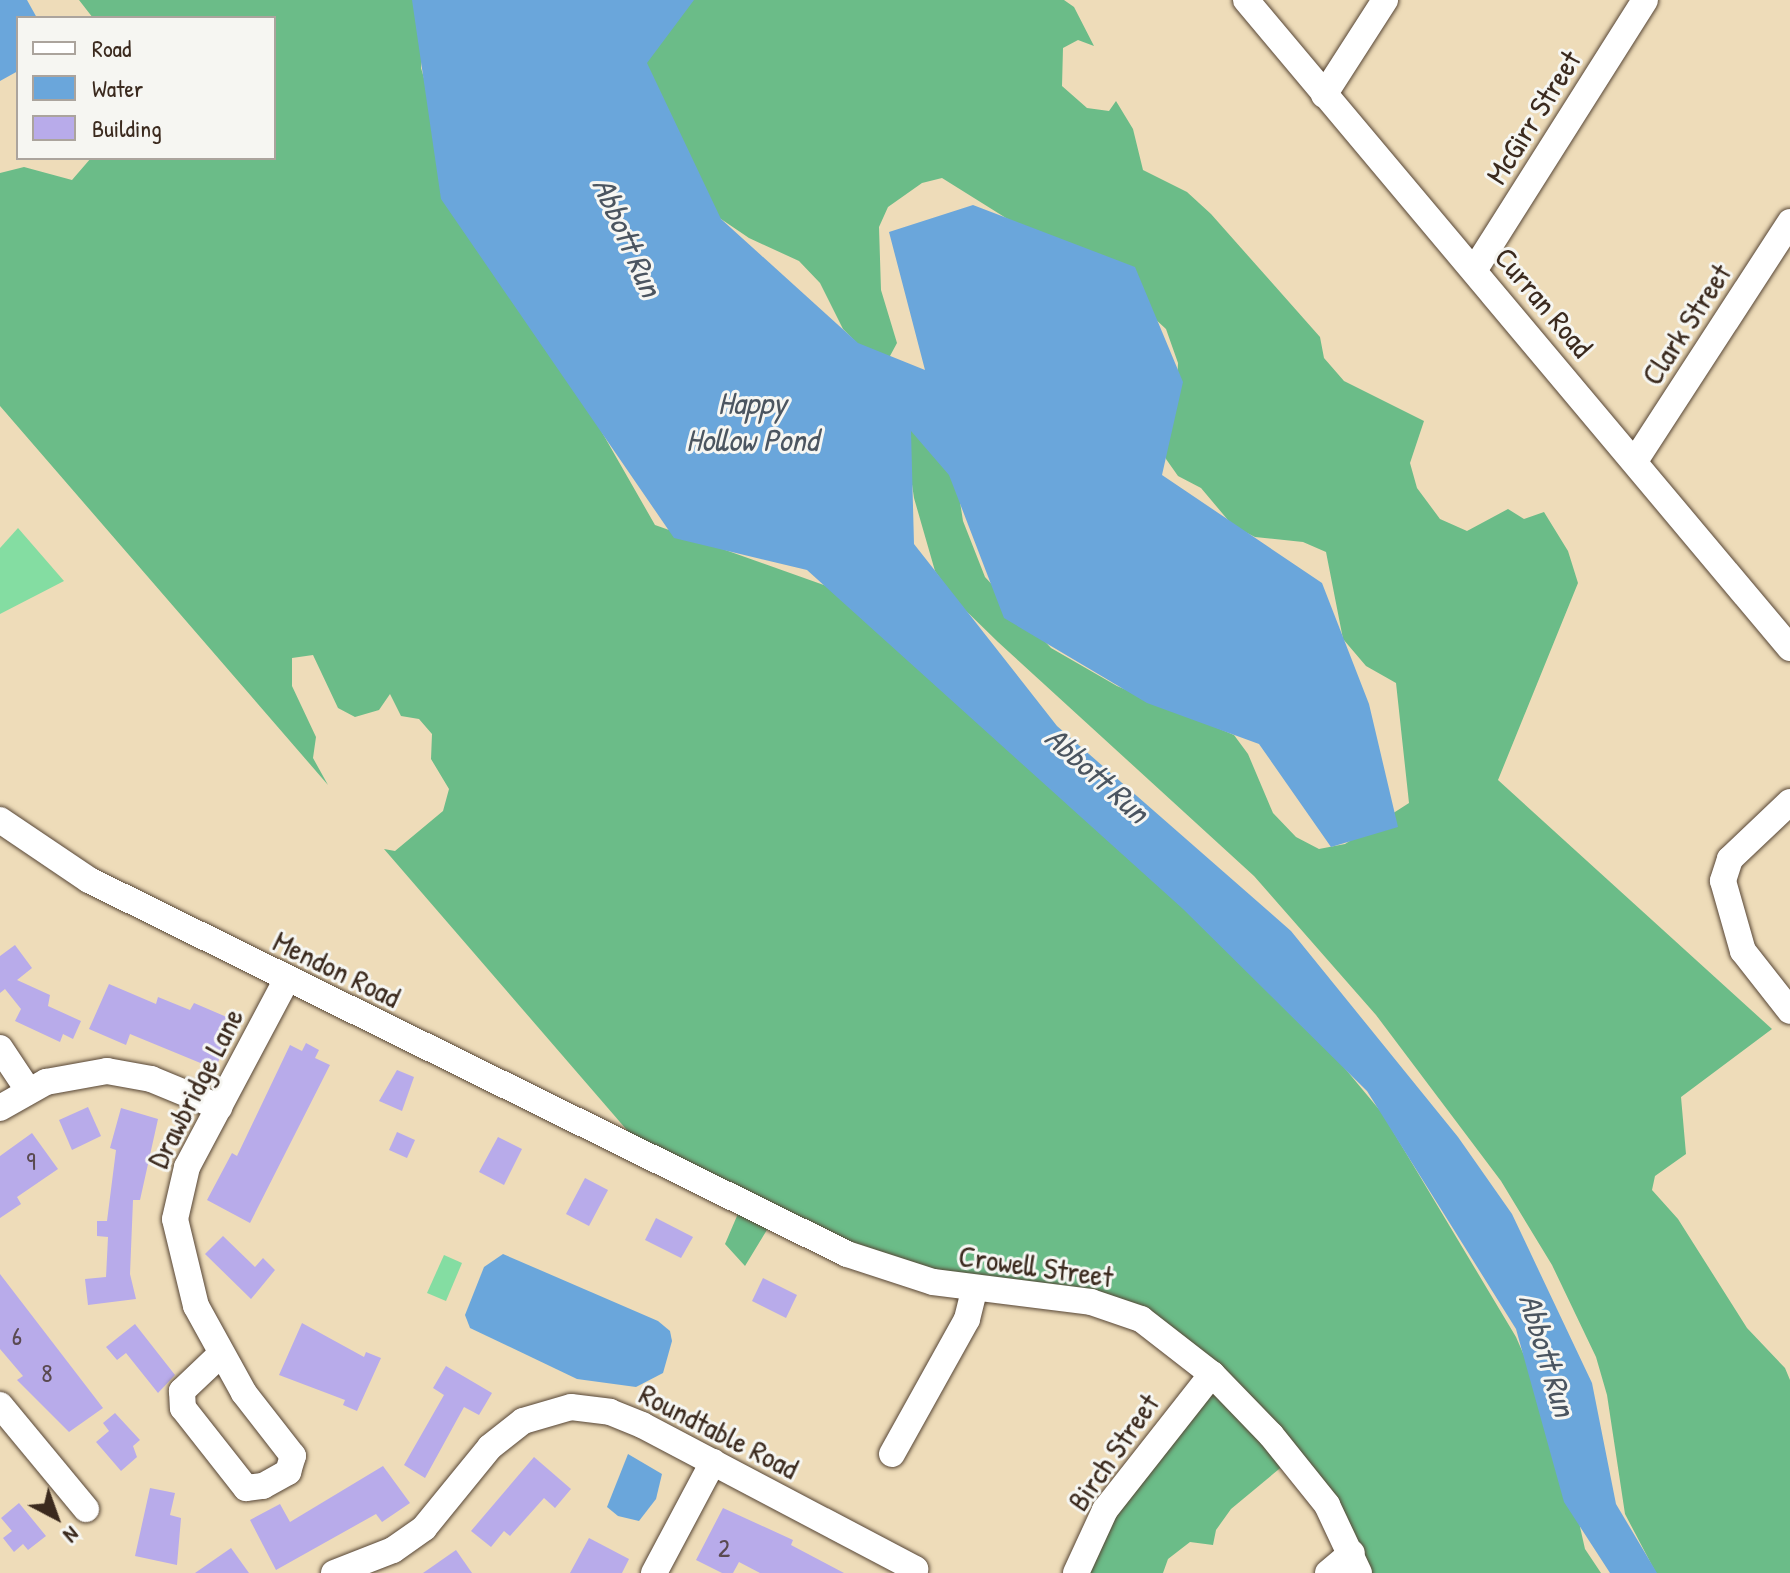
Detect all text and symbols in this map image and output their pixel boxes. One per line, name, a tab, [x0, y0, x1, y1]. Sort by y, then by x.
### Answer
legend	[16, 16, 276, 160]
text: Road	[92, 32, 131, 64]
street label: McGirr Street	[1478, 44, 1588, 190]
text: Water	[92, 72, 143, 104]
text: Building	[92, 112, 162, 144]
water label: Abbott Run	[584, 172, 670, 302]
street label: Curran Road	[1487, 240, 1601, 364]
street label: Clark Street	[1634, 257, 1738, 391]
water label: Happy Hollow Pond	[686, 385, 818, 460]
water label: Abbott Run	[1037, 719, 1157, 831]
street label: Mendon Road	[268, 923, 406, 1015]
street label: Drawbridge Lane	[139, 1002, 251, 1174]
house number: 9	[26, 1145, 36, 1177]
street label: Crowell Street	[956, 1237, 1116, 1295]
water label: Abbott Run	[1510, 1289, 1584, 1421]
house number: 6	[12, 1320, 22, 1352]
house number: 8	[41, 1357, 53, 1389]
street label: Roundtable Road	[634, 1376, 804, 1486]
street label: Birch Street	[1060, 1387, 1166, 1517]
north arrow	[16, 1477, 96, 1557]
text: N	[57, 1520, 86, 1550]
house number: 2	[718, 1532, 730, 1564]

